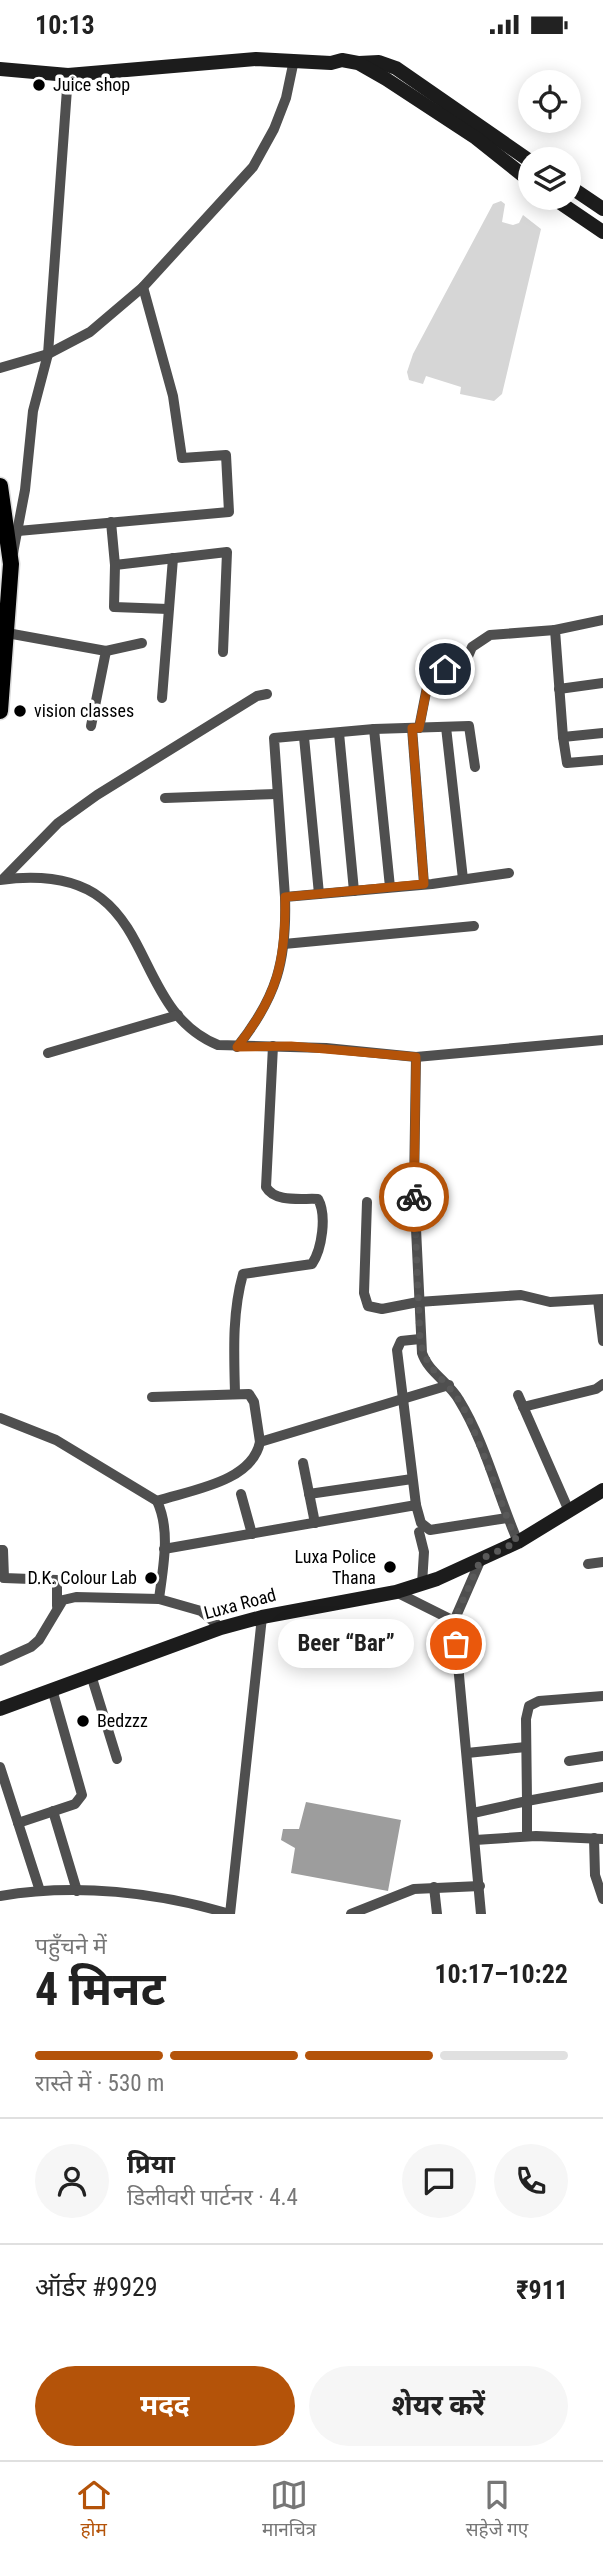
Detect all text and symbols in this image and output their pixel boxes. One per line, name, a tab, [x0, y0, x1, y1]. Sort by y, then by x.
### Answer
text: 10:13	[35, 10, 95, 40]
map controls	[518, 70, 581, 210]
button: locate	[518, 70, 581, 133]
place label: Juice shop	[53, 74, 130, 95]
marker: Juice shop	[31, 77, 47, 93]
button: layers	[518, 147, 581, 210]
pin	[415, 639, 475, 699]
icon: home	[426, 650, 464, 688]
place label: vision classes	[34, 700, 134, 721]
marker: vision classes	[12, 703, 28, 719]
courier	[379, 1162, 449, 1232]
icon: bike	[395, 1178, 433, 1216]
place label: Luxa Police Thana	[295, 1546, 376, 1588]
marker: Luxa Police Thana	[382, 1559, 398, 1575]
place label: D.K. Colour Lab	[27, 1567, 137, 1588]
marker: D.K. Colour Lab	[143, 1570, 159, 1586]
street label: Luxa Road	[202, 1584, 278, 1623]
pin	[426, 1614, 486, 1674]
callout: Beer “Bar”	[278, 1619, 414, 1669]
icon: bag	[437, 1625, 475, 1663]
text: Beer “Bar”	[297, 1630, 395, 1657]
place label: Bedzzz	[97, 1710, 148, 1731]
marker: Bedzzz	[75, 1713, 91, 1729]
text: पहुँचने में	[35, 1933, 107, 1960]
text: 10:17–10:22	[434, 1959, 568, 1989]
text: 4 मिनट	[35, 1962, 165, 2016]
text: रास्ते में · 530 m	[35, 2070, 164, 2097]
button: person	[35, 2144, 109, 2218]
button: chat	[402, 2144, 476, 2218]
button: phone	[494, 2144, 568, 2218]
text: प्रिया	[127, 2149, 175, 2179]
text: डिलीवरी पार्टनर · 4.4	[127, 2184, 298, 2211]
text: ऑर्डर #9929	[35, 2272, 158, 2302]
text: ₹911	[516, 2275, 568, 2305]
button: मदद	[35, 2366, 295, 2446]
button: शेयर करें	[309, 2366, 568, 2446]
tab: होम	[75, 2476, 113, 2544]
tab: मानचित्र	[262, 2476, 316, 2544]
tab: सहेजे गए	[466, 2476, 528, 2544]

